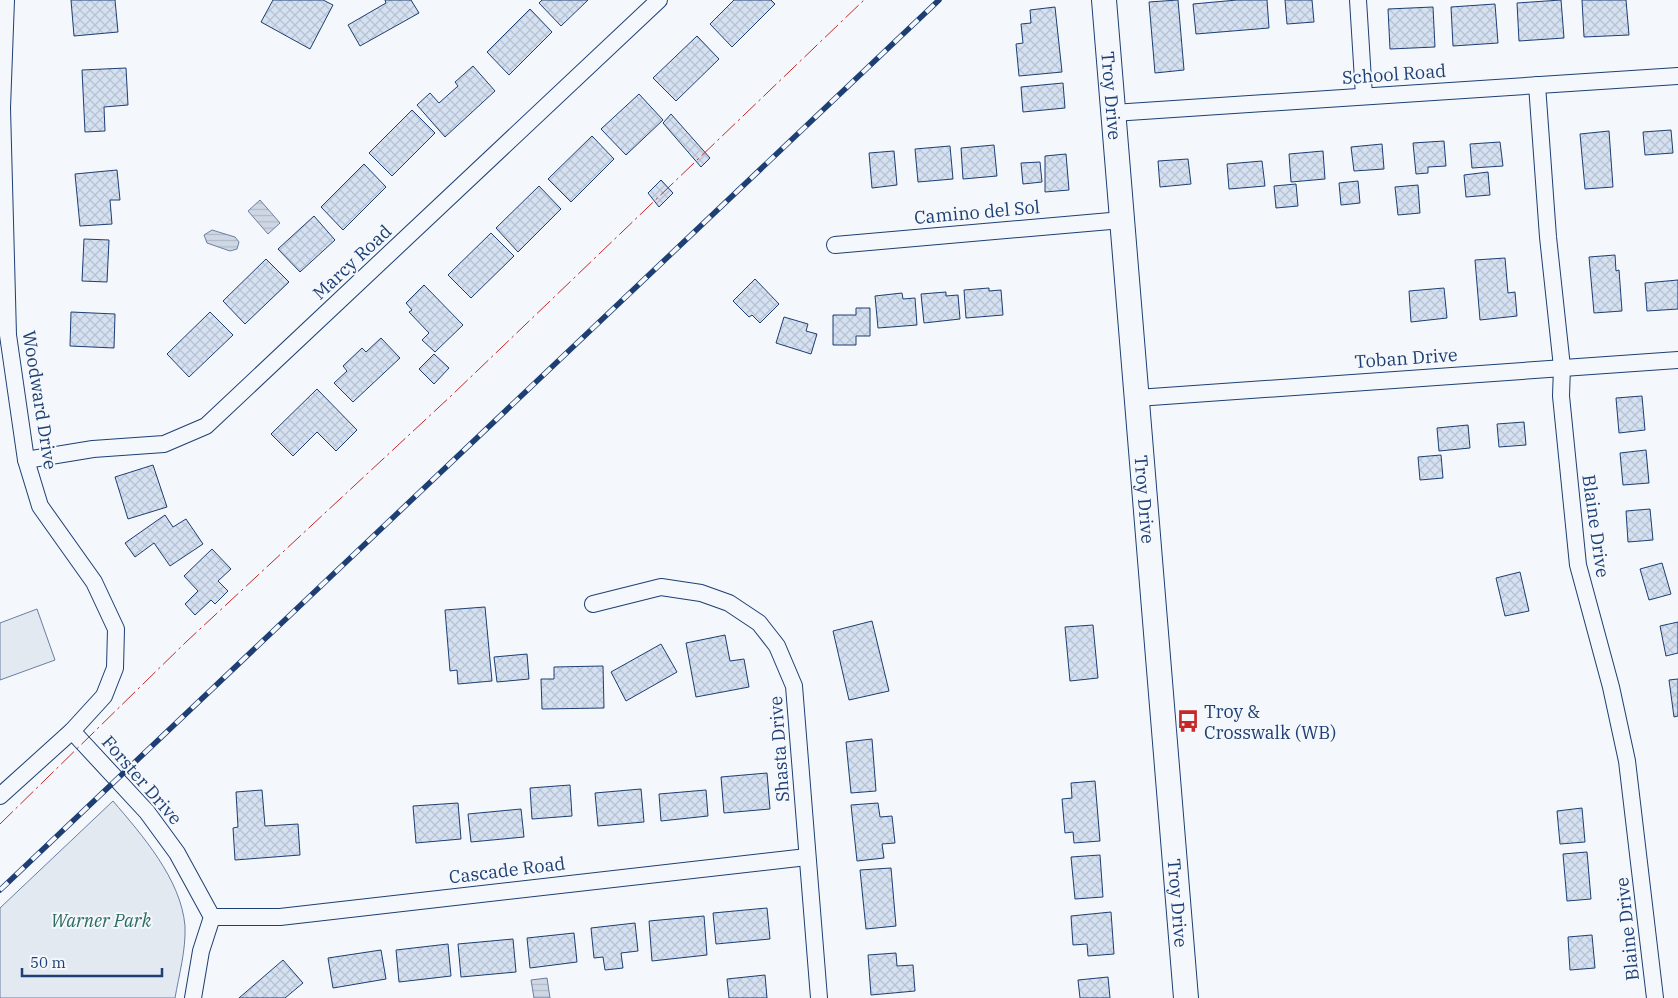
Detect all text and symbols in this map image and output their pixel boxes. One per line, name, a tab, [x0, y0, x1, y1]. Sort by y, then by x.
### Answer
street label: Troy Drive	[1097, 50, 1127, 141]
street label: School Road	[1341, 59, 1447, 89]
street label: Camino del Sol	[913, 195, 1041, 229]
street label: Marcy Road	[308, 220, 396, 304]
street label: Woodward Drive	[18, 329, 62, 471]
street label: Toban Drive	[1354, 343, 1458, 373]
street label: Troy Drive	[1130, 454, 1160, 545]
street label: Blaine Drive	[1577, 473, 1615, 579]
street label: Shasta Drive	[764, 695, 794, 803]
place label: Troy & Crosswalk (WB)	[1204, 700, 1336, 744]
bus stop icon: Troy & Crosswalk (WB)	[1175, 708, 1201, 734]
street label: Forster Drive	[97, 731, 187, 829]
street label: Cascade Road	[448, 851, 566, 889]
street label: Troy Drive	[1163, 858, 1193, 948]
street label: Blaine Drive	[1610, 876, 1644, 982]
park label: Warner Park	[51, 909, 152, 932]
scale bar	[22, 946, 162, 978]
text: 50 m	[30, 953, 66, 972]

